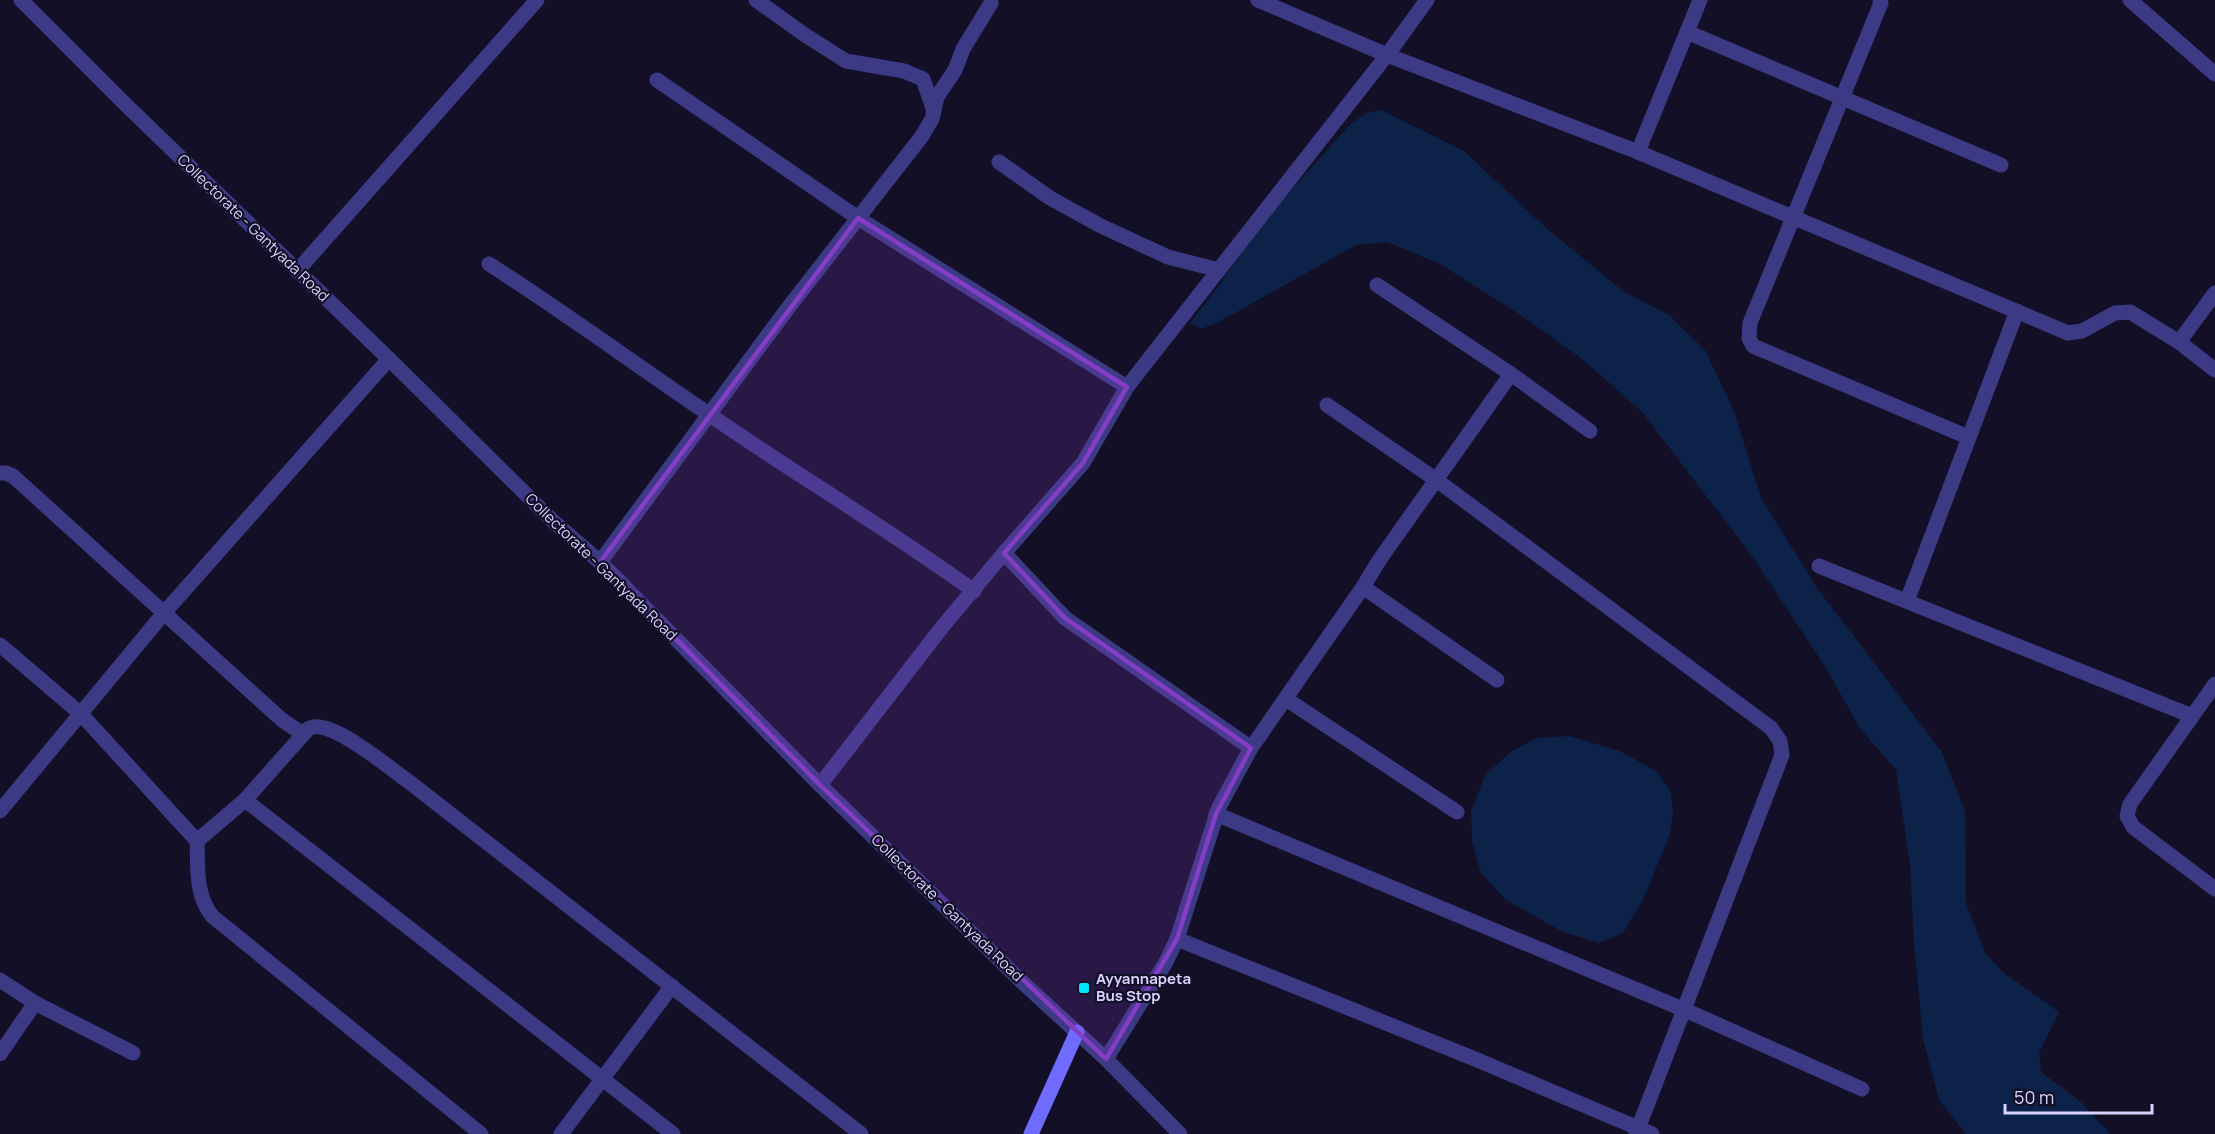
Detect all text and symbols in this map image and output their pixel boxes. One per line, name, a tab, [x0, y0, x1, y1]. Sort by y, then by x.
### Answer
street label: Collectorate - Gantyada Road	[173, 149, 334, 306]
street label: Collectorate - Gantyada Road	[521, 488, 682, 645]
street label: Collectorate - Gantyada Road	[867, 829, 1028, 986]
place label: Ayyannapeta Bus Stop	[1096, 968, 1191, 1006]
marker: Ayyannapeta Bus Stop	[1077, 981, 1091, 995]
scale bar	[2005, 1077, 2152, 1115]
text: 50 m	[2014, 1085, 2054, 1109]

